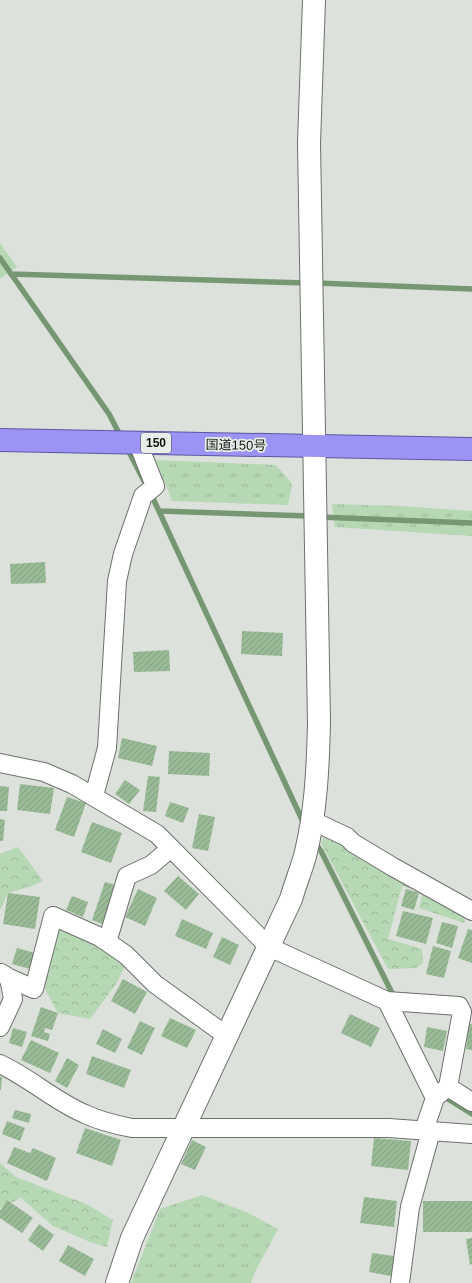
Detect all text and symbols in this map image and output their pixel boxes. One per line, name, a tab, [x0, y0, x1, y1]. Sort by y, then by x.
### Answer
road number: 150	[141, 433, 171, 453]
street label: 国道150号	[206, 437, 266, 453]

